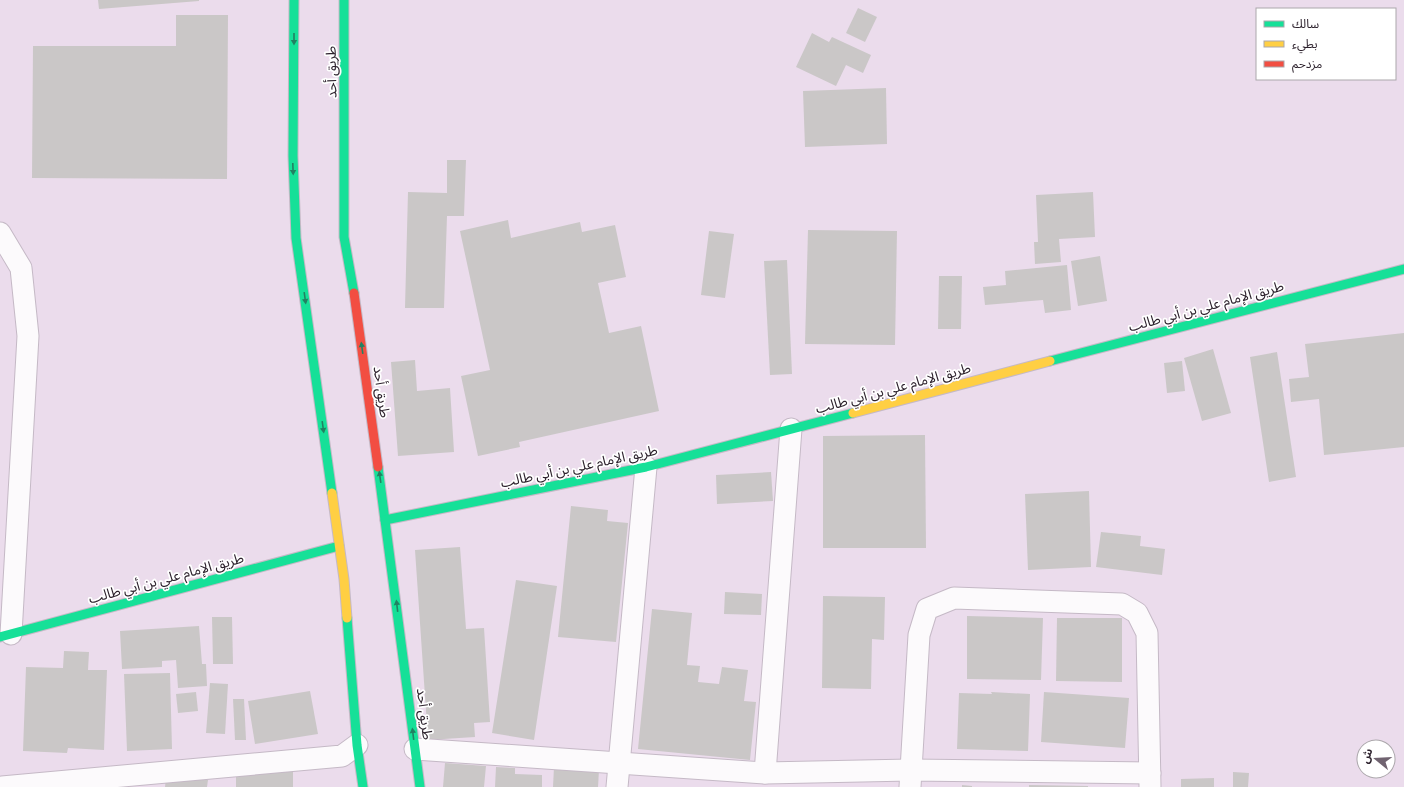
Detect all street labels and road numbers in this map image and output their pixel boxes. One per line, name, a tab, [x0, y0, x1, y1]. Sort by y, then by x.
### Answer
street label: طريق أحد	[322, 46, 341, 98]
street label: طريق الإمام علي بن أبي طالب	[1126, 277, 1286, 338]
street label: طريق الإمام علي بن أبي طالب	[813, 359, 973, 420]
street label: طريق أحد	[368, 365, 395, 419]
street label: طريق الإمام علي بن أبي طالب	[499, 441, 660, 494]
street label: طريق الإمام علي بن أبي طالب	[86, 549, 246, 610]
street label: طريق أحد	[412, 687, 437, 741]

